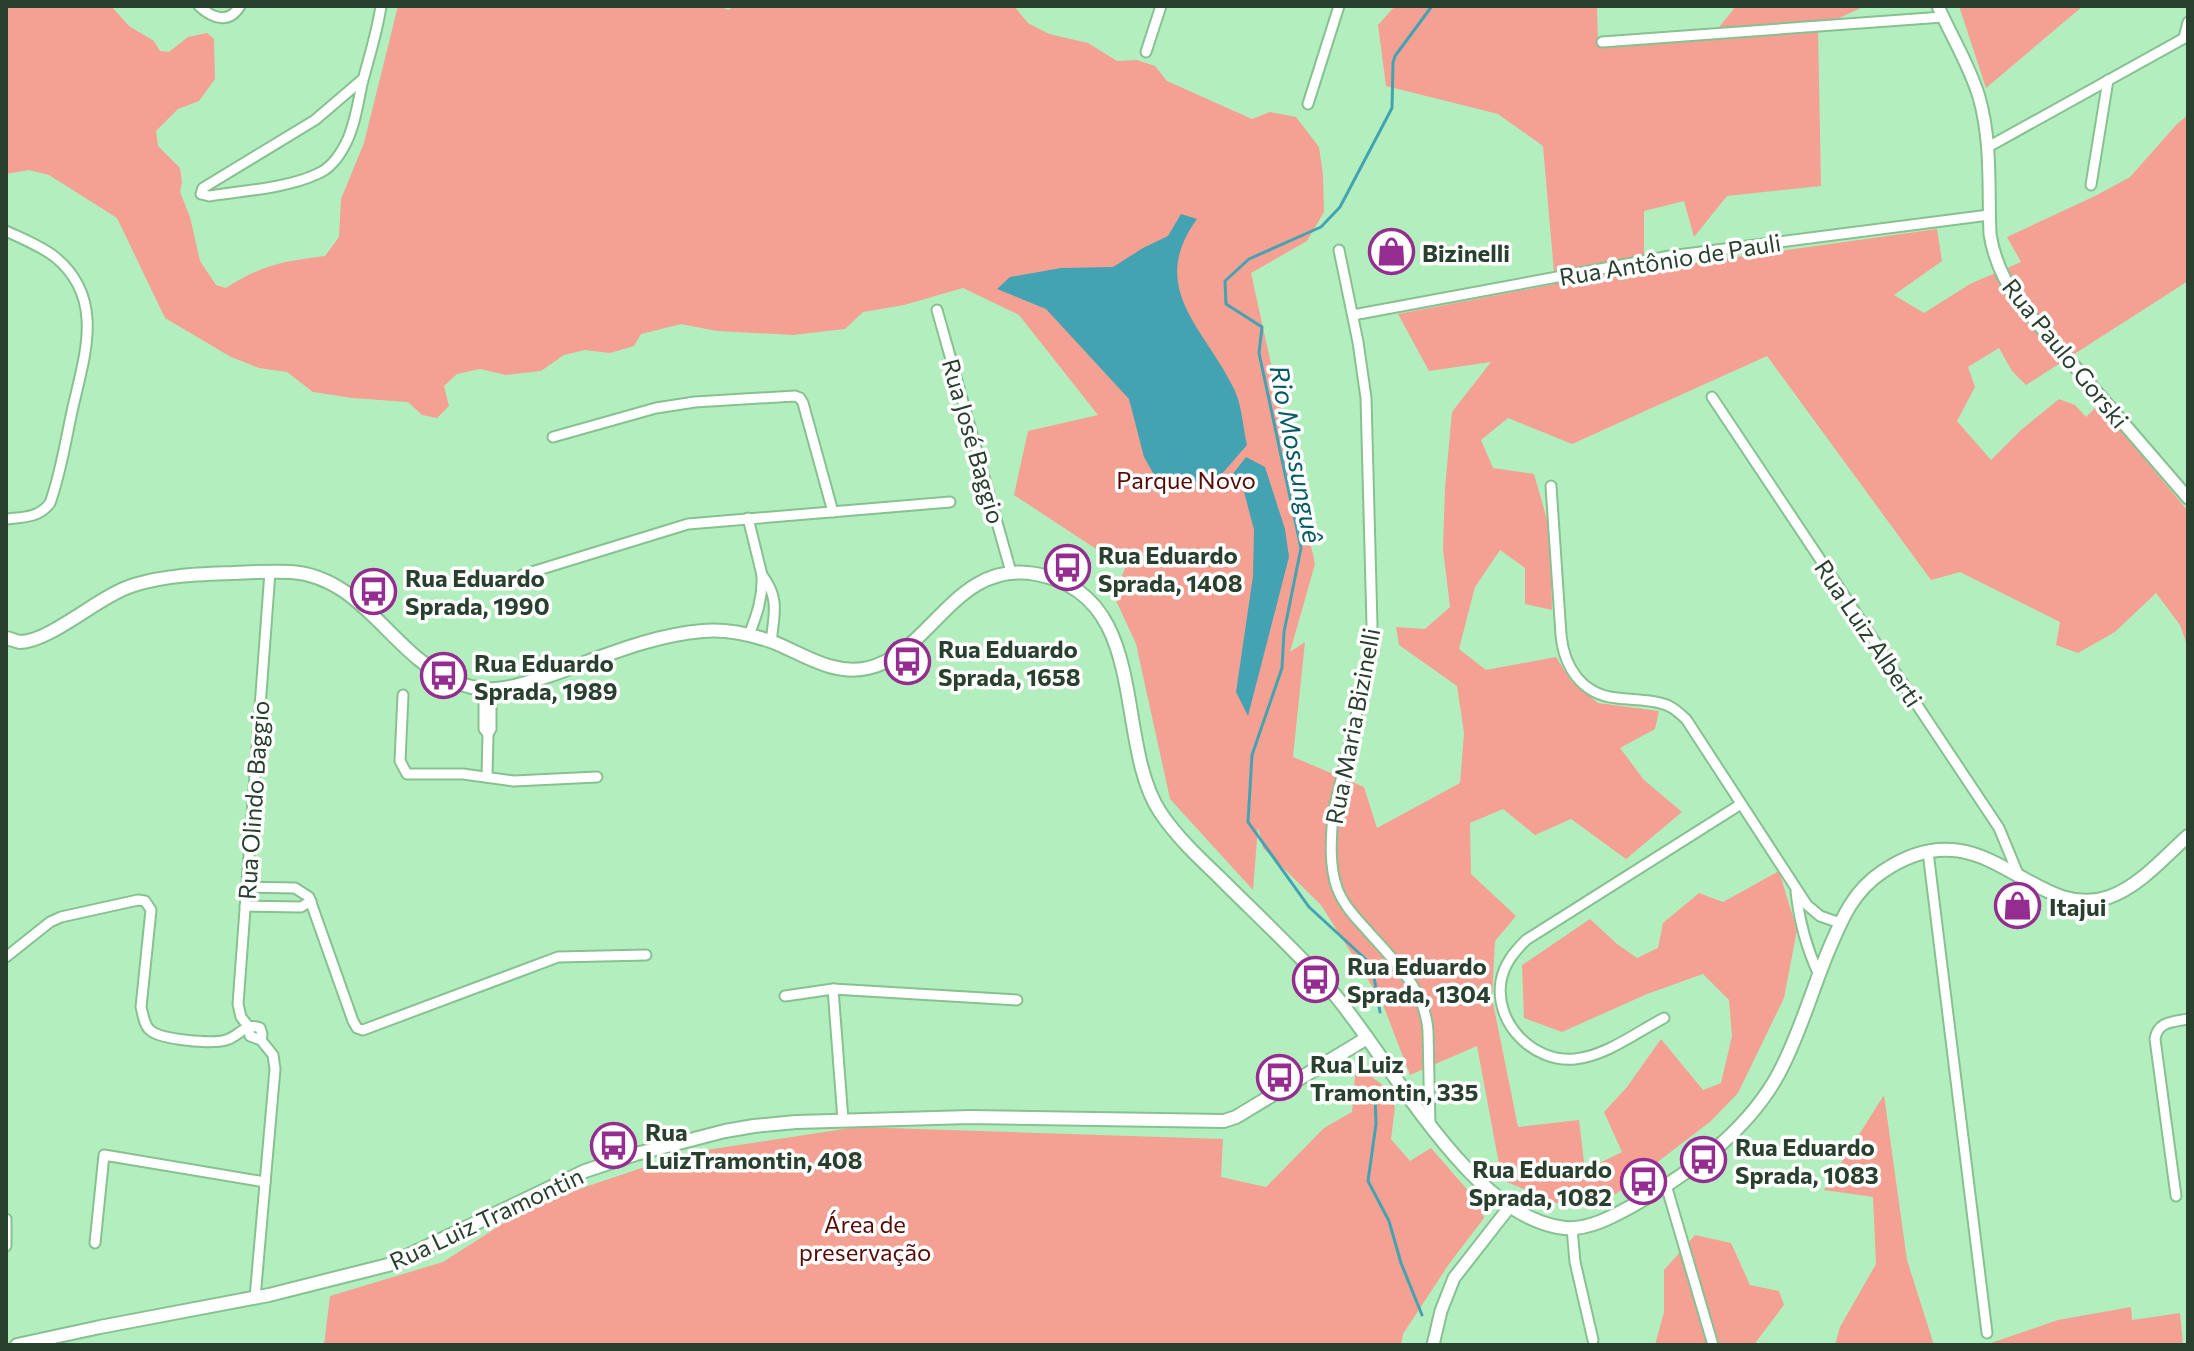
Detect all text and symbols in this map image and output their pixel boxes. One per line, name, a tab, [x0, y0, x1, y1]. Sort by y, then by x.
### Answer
street label: Rua Antônio de Pauli	[1557, 227, 1783, 291]
shop icon: Bizinelli	[1367, 228, 1415, 276]
place label: Bizinelli	[1422, 238, 1510, 267]
street label: Rua Paulo Gorski	[1997, 272, 2135, 434]
street label: Rua José Baggio	[937, 355, 1011, 527]
water label: Rio Mossunguê	[1265, 363, 1329, 546]
park label: Parque Novo	[1116, 465, 1256, 494]
place label: Rua Eduardo Sprada, 1408	[1098, 540, 1243, 597]
bus stop icon: Rua Eduardo Sprada, 1408	[1043, 544, 1091, 592]
street label: Rua Luiz Alberti	[1809, 554, 1929, 712]
place label: Rua Eduardo Sprada, 1990	[405, 563, 550, 620]
bus stop icon: Rua Eduardo Sprada, 1990	[350, 567, 398, 615]
street label: Rua Maria Bizinelli	[1319, 625, 1385, 827]
place label: Rua Eduardo Sprada, 1658	[938, 634, 1081, 691]
bus stop icon: Rua Eduardo Sprada, 1658	[883, 638, 931, 686]
place label: Rua Eduardo Sprada, 1989	[474, 648, 618, 705]
bus stop icon: Rua Eduardo Sprada, 1989	[419, 652, 467, 700]
street label: Rua Olindo Baggio	[232, 699, 274, 901]
shop icon: Itajui	[1994, 882, 2042, 930]
place label: Itajui	[2049, 892, 2106, 921]
place label: Rua Eduardo Sprada, 1304	[1347, 951, 1491, 1008]
bus stop icon: Rua Eduardo Sprada, 1304	[1292, 955, 1340, 1003]
place label: Rua Luiz Tramontin, 335	[1310, 1049, 1479, 1106]
bus stop icon: Rua Luiz Tramontin, 335	[1255, 1053, 1303, 1101]
place label: Rua LuizTramontin, 408	[645, 1117, 863, 1174]
bus stop icon: Rua LuizTramontin, 408	[590, 1121, 638, 1169]
place label: Rua Eduardo Sprada, 1083	[1735, 1132, 1879, 1189]
bus stop icon: Rua Eduardo Sprada, 1083	[1680, 1136, 1728, 1184]
place label: Rua Eduardo Sprada, 1082	[1469, 1154, 1612, 1211]
bus stop icon: Rua Eduardo Sprada, 1082	[1619, 1158, 1667, 1206]
street label: Rua Luiz Tramontin	[385, 1160, 587, 1276]
park label: Área de preservação	[799, 1209, 931, 1266]

